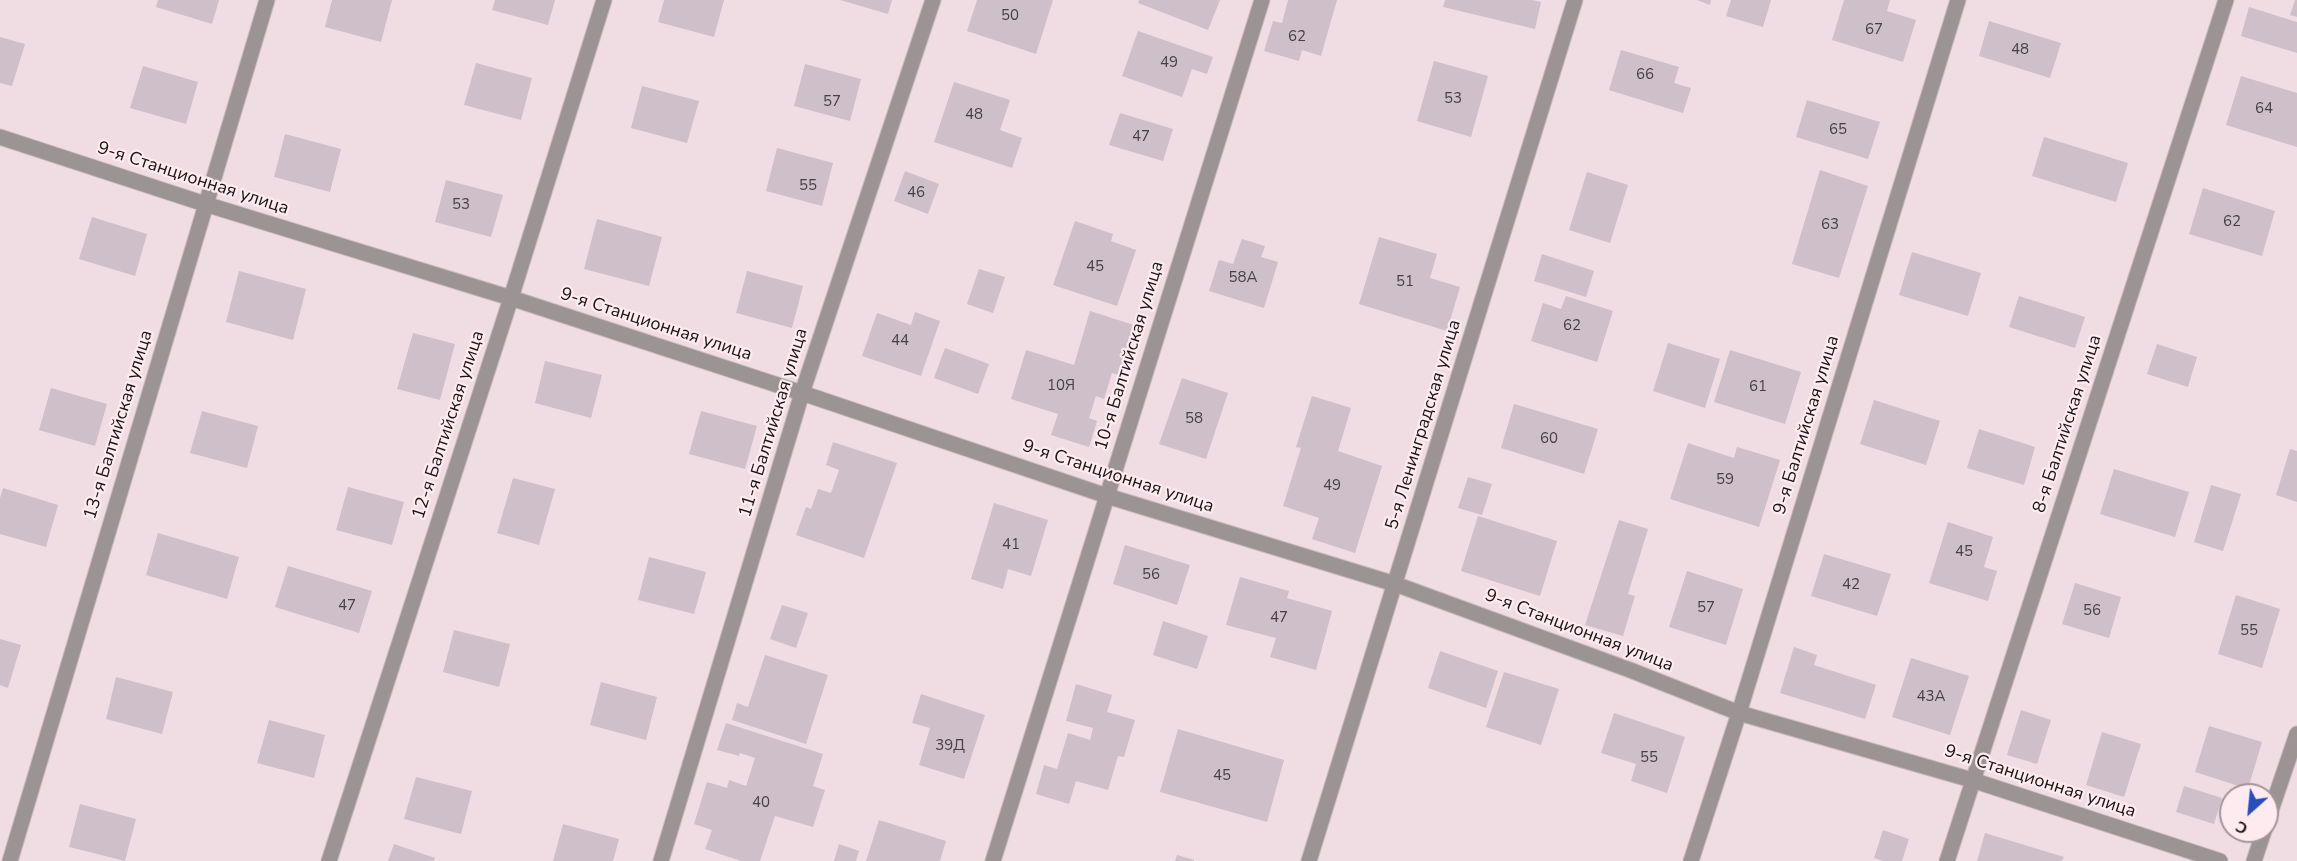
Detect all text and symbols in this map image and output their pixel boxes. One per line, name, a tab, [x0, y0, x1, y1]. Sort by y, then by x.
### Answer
house number: 50	[1001, 7, 1019, 25]
house number: 67	[1865, 21, 1883, 39]
house number: 62	[1288, 28, 1306, 46]
house number: 48	[2011, 41, 2029, 59]
house number: 49	[1160, 54, 1178, 72]
house number: 66	[1636, 66, 1654, 84]
house number: 53	[1444, 90, 1462, 108]
house number: 57	[823, 93, 841, 111]
house number: 64	[2255, 100, 2273, 118]
house number: 48	[965, 106, 983, 124]
house number: 65	[1829, 121, 1847, 139]
house number: 47	[1132, 128, 1150, 146]
street label: 9-я Станционная улица	[95, 138, 291, 220]
house number: 55	[799, 177, 817, 195]
house number: 46	[907, 184, 925, 202]
house number: 53	[452, 196, 470, 214]
house number: 62	[2223, 213, 2241, 231]
house number: 63	[1821, 216, 1839, 234]
house number: 45	[1086, 258, 1104, 276]
street label: 10-я Балтийская улица	[1091, 259, 1169, 453]
house number: 58А	[1229, 269, 1257, 287]
house number: 51	[1396, 273, 1414, 291]
street label: 9-я Станционная улица	[558, 284, 754, 366]
street label: 5-я Ленинградская улица	[1382, 317, 1466, 533]
house number: 62	[1563, 317, 1581, 335]
street label: 11-я Балтийская улица	[735, 326, 813, 520]
street label: 13-я Балтийская улица	[80, 328, 158, 522]
street label: 12-я Балтийская улица	[408, 328, 490, 522]
house number: 44	[891, 332, 909, 350]
street label: 8-я Балтийская улица	[2029, 332, 2107, 516]
street label: 9-я Балтийская улица	[1769, 333, 1845, 517]
house number: 10Я	[1047, 377, 1075, 395]
house number: 61	[1749, 378, 1767, 396]
house number: 58	[1185, 410, 1203, 428]
house number: 60	[1540, 430, 1558, 448]
street label: 9-я Станционная улица	[1020, 436, 1216, 518]
house number: 59	[1716, 471, 1734, 489]
house number: 49	[1323, 477, 1341, 495]
house number: 41	[1002, 536, 1020, 554]
house number: 45	[1955, 543, 1973, 561]
house number: 56	[1142, 566, 1160, 584]
house number: 42	[1842, 576, 1860, 594]
street label: 9-я Станционная улица	[1482, 585, 1676, 677]
house number: 47	[338, 597, 356, 615]
house number: 57	[1697, 599, 1715, 617]
house number: 56	[2083, 602, 2101, 620]
house number: 47	[1270, 609, 1288, 627]
house number: 55	[2240, 622, 2258, 640]
house number: 43А	[1917, 688, 1945, 706]
house number: 39Д	[935, 737, 965, 755]
street label: 9-я Станционная улица	[1942, 741, 2138, 823]
house number: 55	[1640, 749, 1658, 767]
house number: 45	[1213, 767, 1231, 785]
north arrow	[2219, 783, 2279, 843]
house number: 40	[752, 794, 770, 812]
text: С	[2232, 815, 2252, 840]

